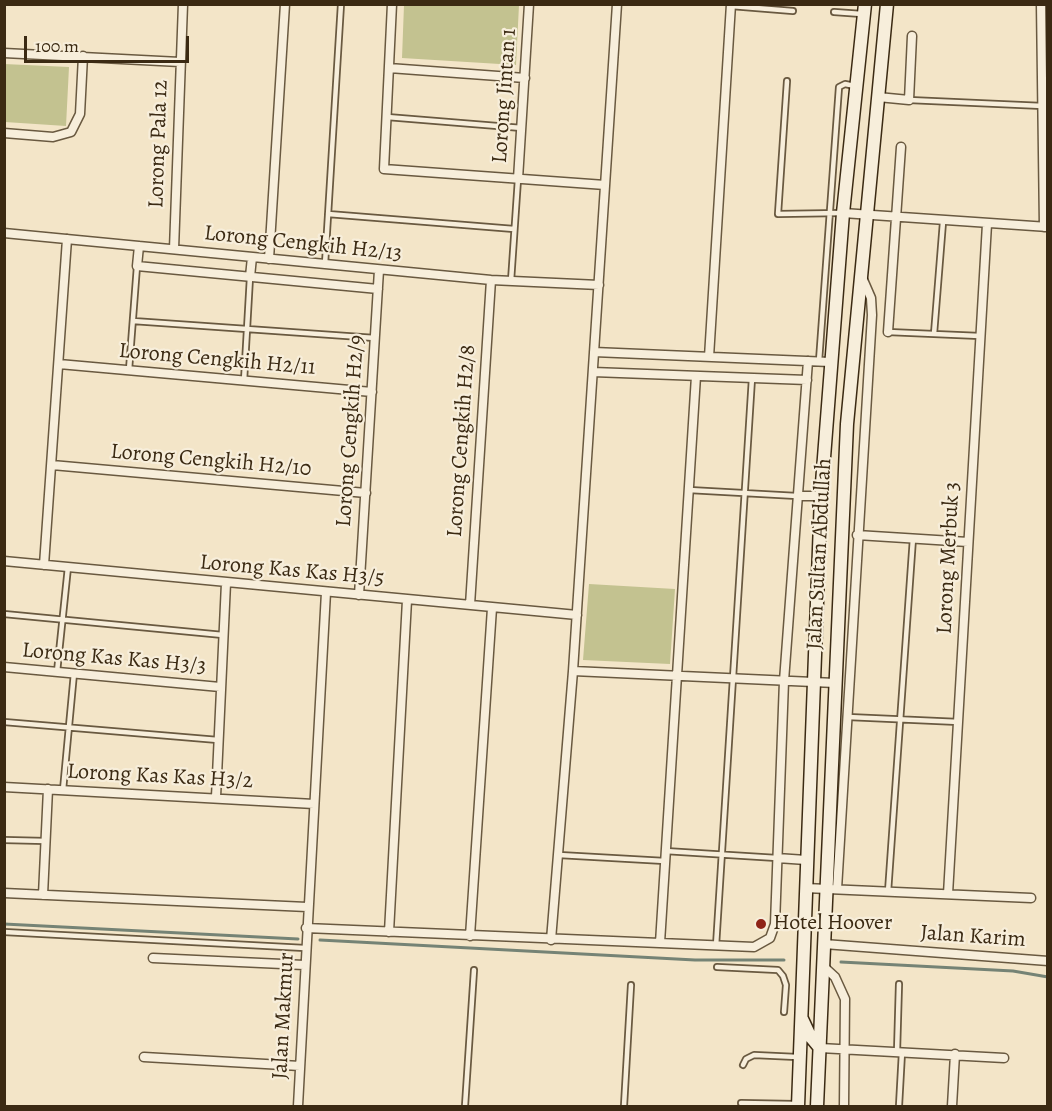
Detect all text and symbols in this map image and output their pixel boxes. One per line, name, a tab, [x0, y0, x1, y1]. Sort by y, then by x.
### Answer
scale bar	[27, 24, 192, 62]
street label: Lorong Jintan 1	[487, 28, 523, 164]
text: 100 m	[35, 34, 79, 58]
street label: Lorong Pala 12	[144, 79, 174, 209]
street label: Lorong Cengkih H2/13	[203, 220, 403, 268]
street label: Lorong Cengkih H2/9	[331, 334, 371, 528]
street label: Lorong Cengkih H2/11	[117, 338, 317, 382]
street label: Lorong Cengkih H2/8	[442, 344, 482, 538]
street label: Lorong Cengkih H2/10	[109, 439, 313, 483]
street label: Jalan Sultan Abdullah	[802, 458, 838, 650]
street label: Lorong Merbuk 3	[932, 481, 966, 635]
street label: Lorong Kas Kas H3/5	[199, 550, 385, 592]
street label: Lorong Kas Kas H3/3	[21, 638, 207, 680]
street label: Lorong Kas Kas H3/2	[66, 759, 254, 795]
place label: Hotel Hoover	[773, 911, 892, 937]
marker: Hotel Hoover	[754, 917, 768, 931]
street label: Jalan Karim	[919, 920, 1027, 954]
street label: Jalan Makmur	[267, 952, 301, 1080]

